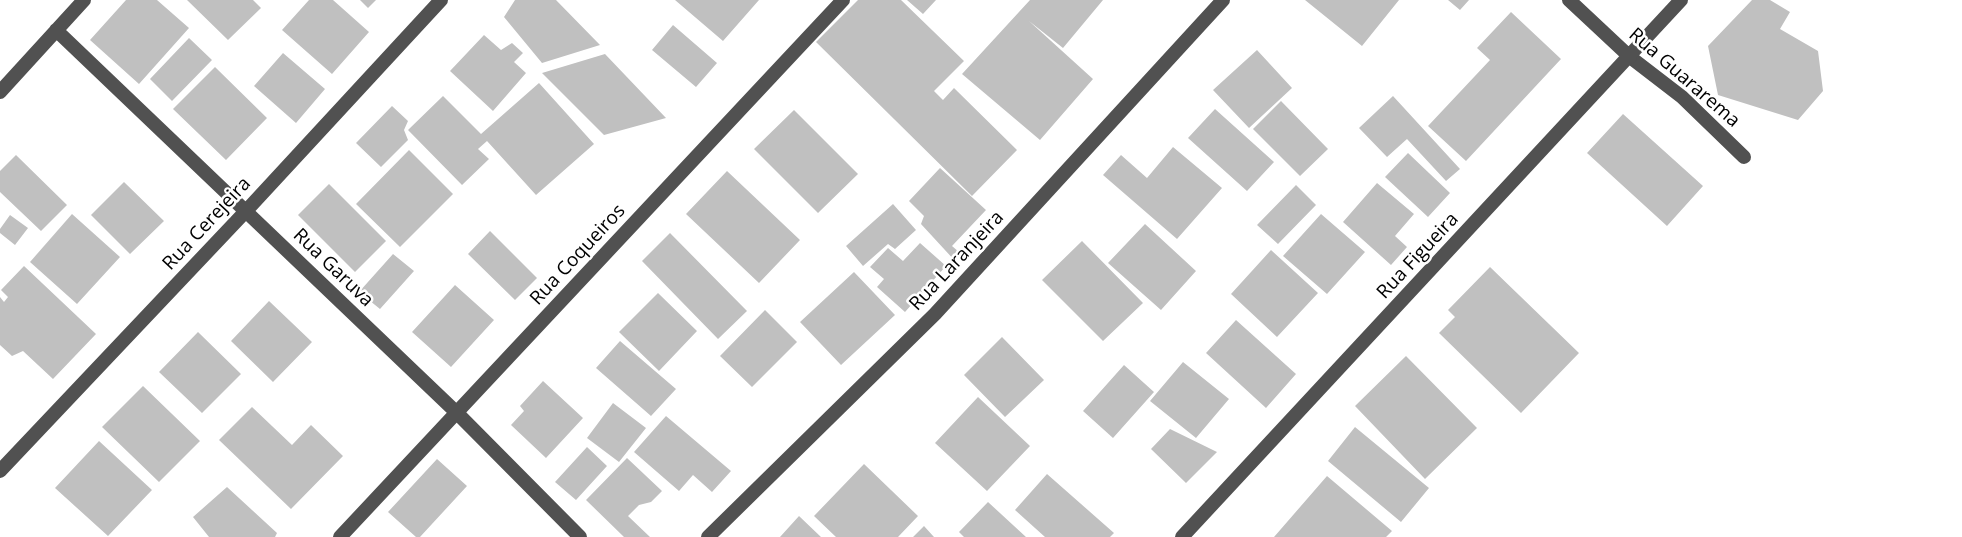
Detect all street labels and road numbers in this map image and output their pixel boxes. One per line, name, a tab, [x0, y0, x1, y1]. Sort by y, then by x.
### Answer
street label: Rua Guararema	[1624, 24, 1744, 132]
street label: Rua Cerejeira	[158, 173, 256, 275]
street label: Rua Coqueiros	[526, 200, 630, 310]
street label: Rua Laranjeira	[905, 206, 1009, 316]
street label: Rua Figueira	[1372, 208, 1464, 304]
street label: Rua Garuva	[288, 224, 378, 312]

